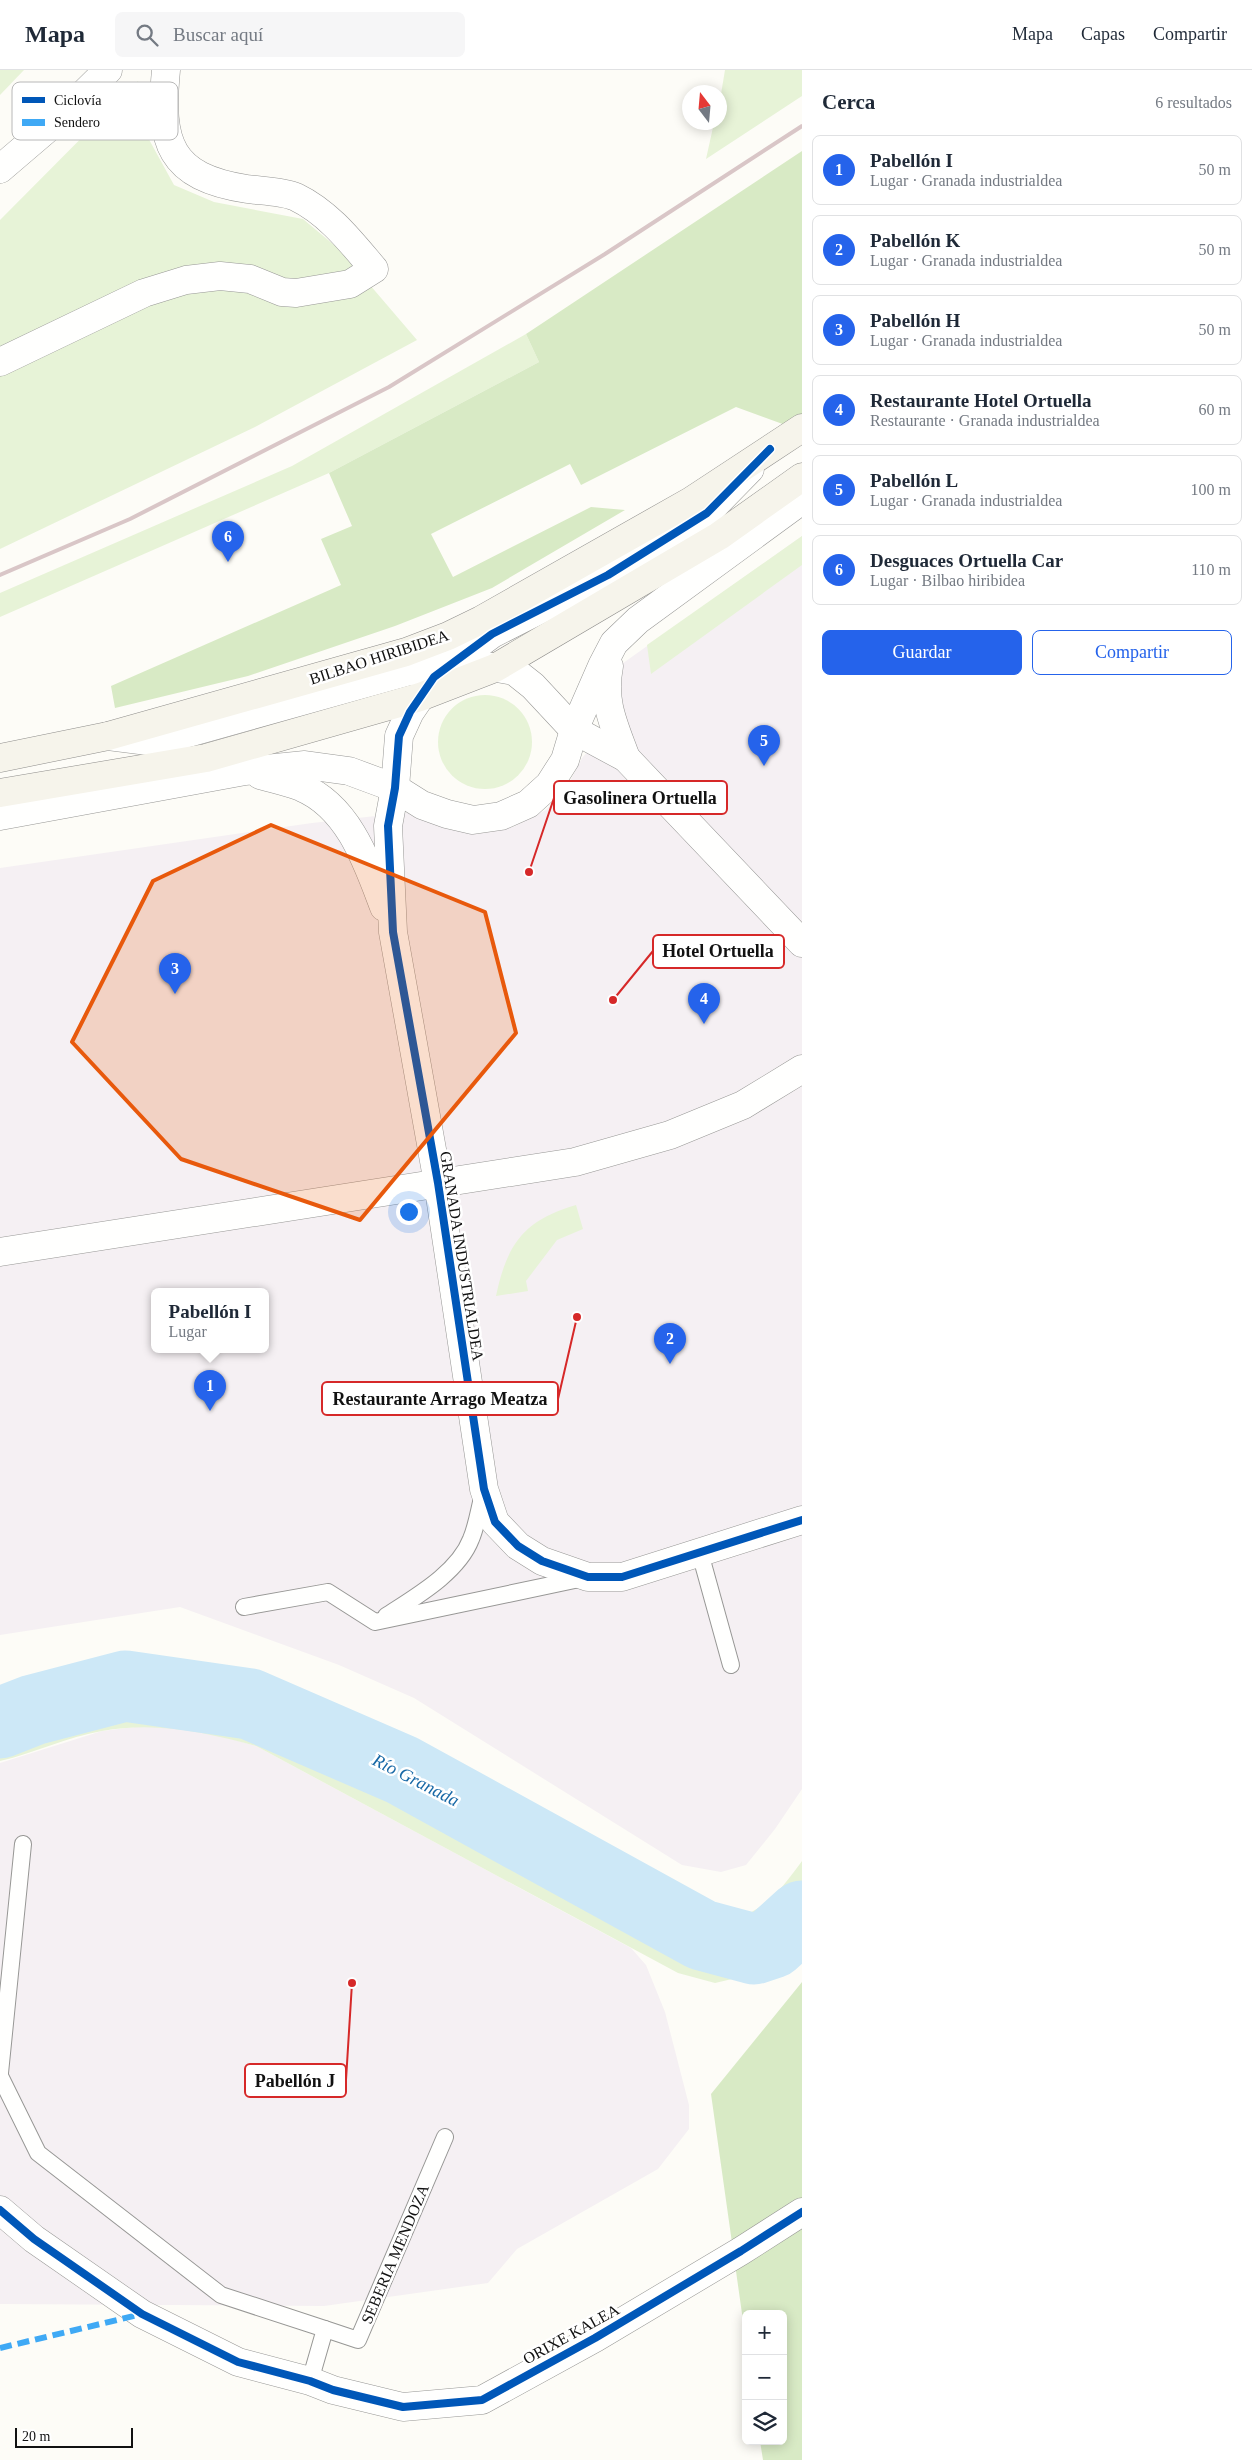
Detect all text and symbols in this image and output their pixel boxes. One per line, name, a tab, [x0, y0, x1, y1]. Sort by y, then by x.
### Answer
search box	[115, 12, 465, 57]
text: Mapa	[25, 21, 85, 47]
icon: search	[133, 21, 161, 49]
text: Buscar aquí	[173, 24, 263, 45]
text: Mapa	[1012, 24, 1053, 44]
text: Capas	[1081, 24, 1125, 44]
text: Compartir	[1153, 24, 1227, 44]
legend	[12, 82, 178, 140]
north arrow	[682, 85, 727, 130]
text: Cerca	[822, 90, 875, 114]
text: Ciclovía	[54, 93, 102, 108]
text: 6 resultados	[1155, 94, 1232, 111]
text: Sendero	[54, 115, 100, 130]
text: Pabellón I	[870, 150, 953, 171]
text: 1	[835, 161, 843, 178]
text: 50 m	[1199, 161, 1231, 178]
text: Lugar · Granada industrialdea	[870, 172, 1062, 189]
text: Pabellón K	[870, 230, 960, 251]
text: 2	[835, 241, 843, 258]
text: 50 m	[1199, 241, 1231, 258]
text: Lugar · Granada industrialdea	[870, 252, 1062, 269]
text: Pabellón H	[870, 310, 960, 331]
text: 3	[835, 321, 843, 338]
text: 50 m	[1199, 321, 1231, 338]
text: Lugar · Granada industrialdea	[870, 332, 1062, 349]
text: Restaurante Hotel Ortuella	[870, 390, 1092, 411]
text: 4	[835, 401, 843, 418]
text: 60 m	[1199, 401, 1231, 418]
text: Restaurante · Granada industrialdea	[870, 412, 1100, 429]
text: Pabellón L	[870, 470, 958, 491]
text: 5	[835, 481, 843, 498]
text: 100 m	[1191, 481, 1231, 498]
text: Lugar · Granada industrialdea	[870, 492, 1062, 509]
pin: 6	[212, 521, 244, 562]
text: Desguaces Ortuella Car	[870, 550, 1063, 571]
text: 6	[835, 561, 843, 578]
text: 110 m	[1191, 561, 1231, 578]
text: Lugar · Bilbao hiribidea	[870, 572, 1025, 589]
street label: BILBAO HIRIBIDEA	[307, 626, 451, 688]
button: Guardar	[822, 630, 1022, 675]
button: Compartir	[1032, 630, 1232, 675]
pin: 5	[748, 725, 780, 766]
callout: Gasolinera Ortuella	[554, 781, 727, 814]
text: Gasolinera Ortuella	[563, 788, 717, 808]
callout: Hotel Ortuella	[653, 935, 784, 968]
text: Hotel Ortuella	[662, 941, 774, 961]
pin: 3	[159, 953, 191, 994]
pin: 4	[688, 983, 720, 1024]
street label: GRANADA INDUSTRIALDEA	[437, 1150, 487, 1362]
your location	[396, 1199, 422, 1225]
popup	[151, 1288, 269, 1353]
text: Pabellón I	[169, 1301, 251, 1322]
text: Lugar	[169, 1323, 207, 1340]
pin: 2	[654, 1323, 686, 1364]
pin: 1	[194, 1370, 226, 1411]
callout: Restaurante Arrago Meatza	[322, 1382, 558, 1415]
text: Restaurante Arrago Meatza	[333, 1389, 547, 1409]
water label: Río Granada	[368, 1749, 463, 1810]
callout: Pabellón J	[245, 2064, 346, 2097]
text: Pabellón J	[255, 2071, 335, 2091]
street label: SEBERIA MENDOZA	[358, 2181, 432, 2326]
street label: ORIXE KALEA	[520, 2300, 622, 2367]
map controls	[742, 2310, 787, 2445]
button: +	[742, 2310, 787, 2355]
button: −	[742, 2355, 787, 2400]
button: layers	[742, 2400, 787, 2445]
scale bar	[15, 2425, 132, 2448]
text: 20 m	[22, 2429, 50, 2444]

